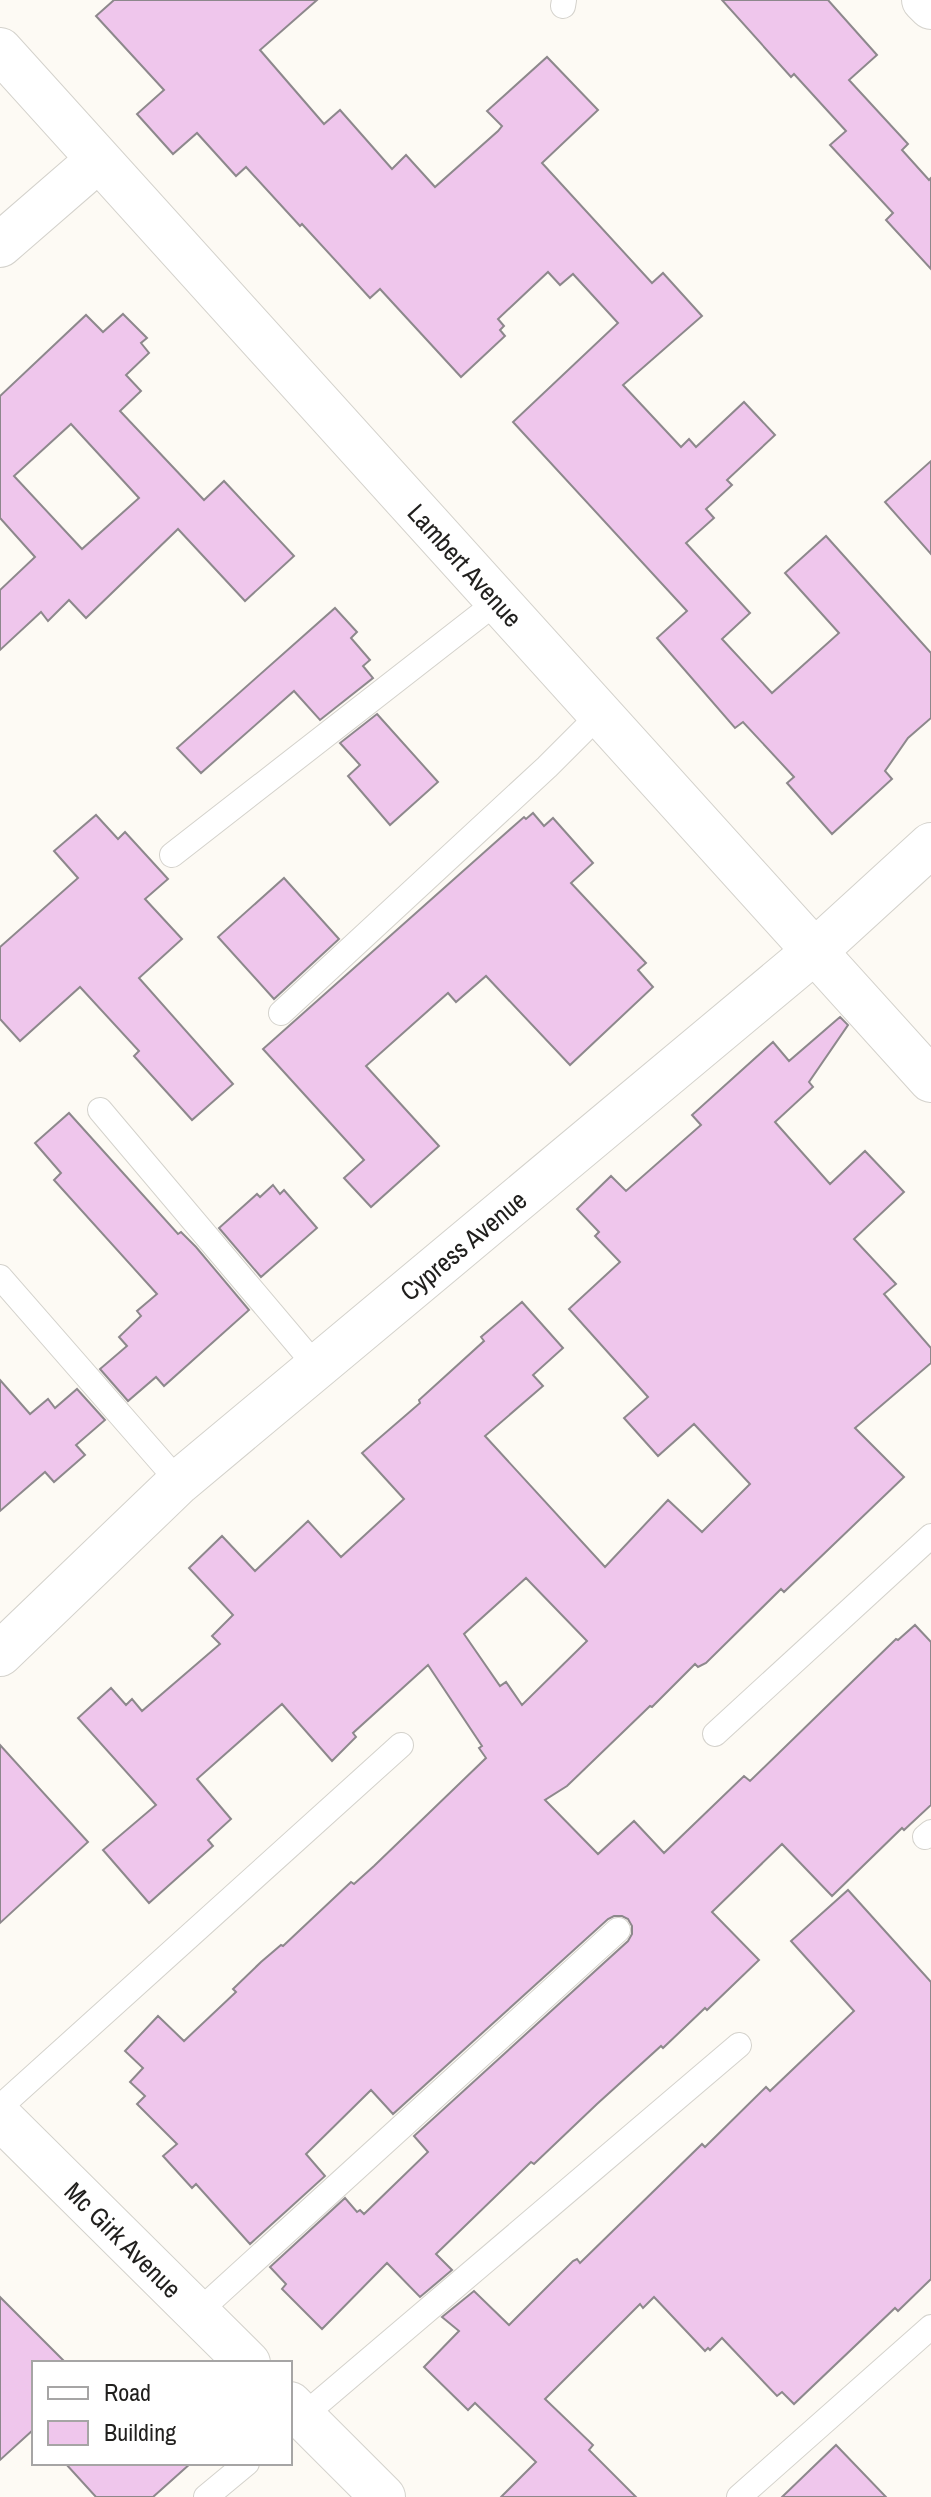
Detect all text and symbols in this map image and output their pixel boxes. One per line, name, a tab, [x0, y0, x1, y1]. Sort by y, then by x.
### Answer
street label: Lambert Avenue	[400, 496, 530, 634]
street label: Cypress Avenue	[392, 1182, 534, 1308]
street label: Mc Girk Avenue	[57, 2174, 190, 2305]
legend	[32, 2361, 292, 2465]
text: Road	[104, 2376, 151, 2408]
text: Building	[104, 2416, 176, 2448]

